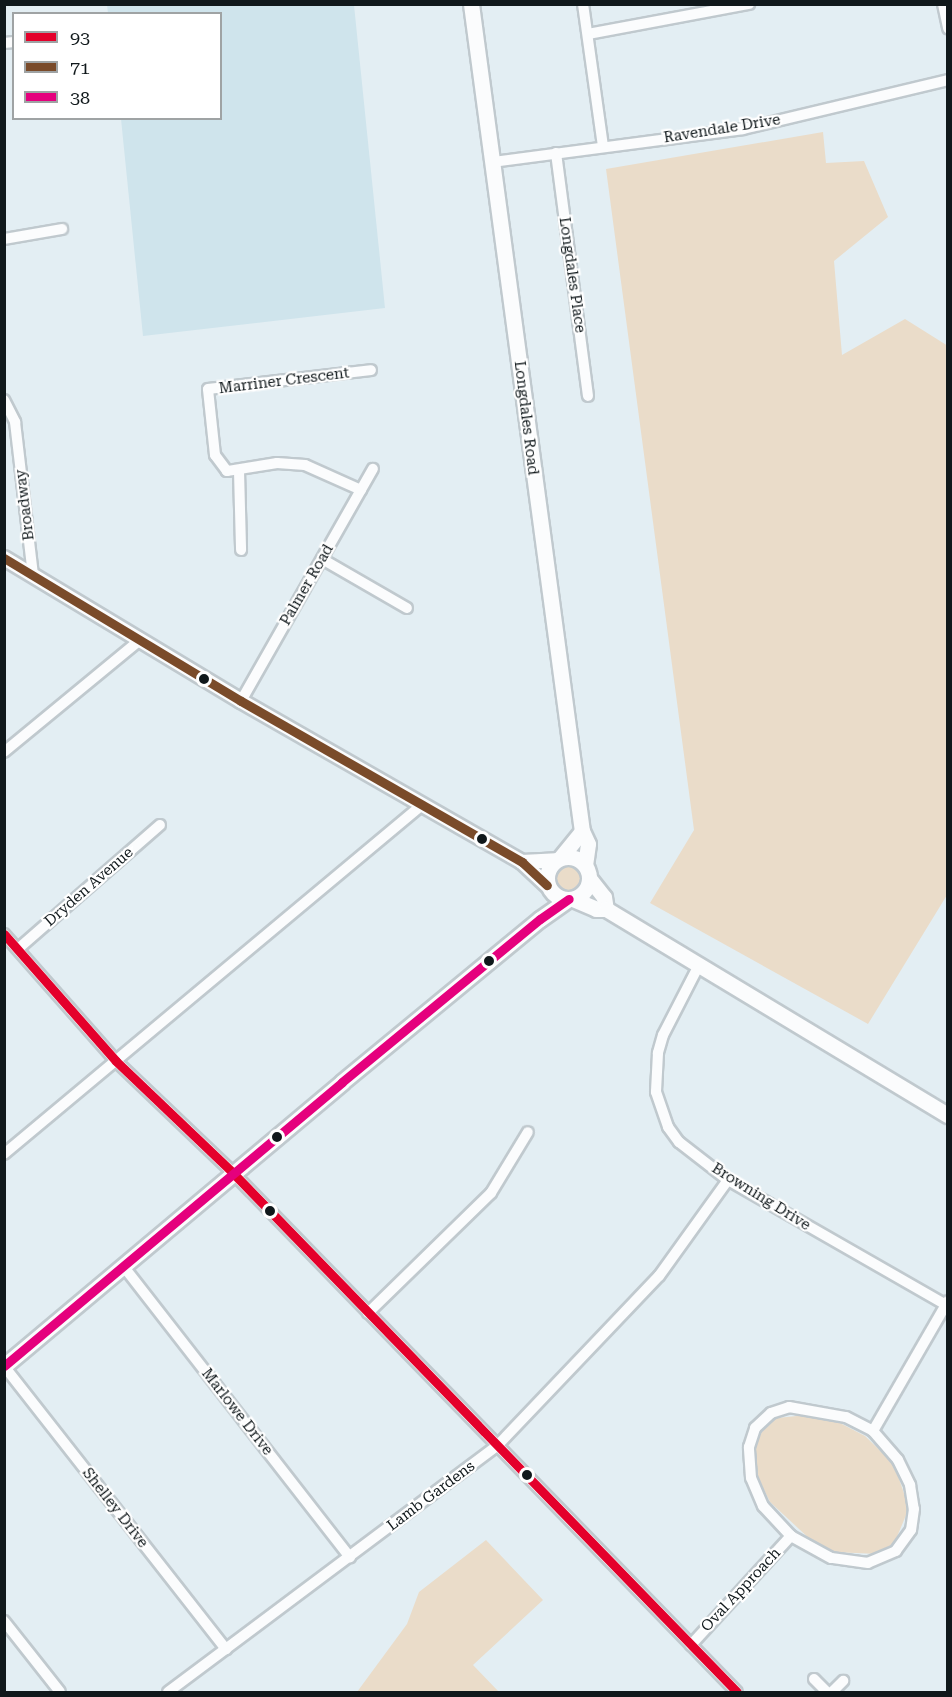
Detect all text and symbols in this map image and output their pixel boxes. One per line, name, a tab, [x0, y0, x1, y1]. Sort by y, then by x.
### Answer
legend	[12, 12, 222, 120]
text: 93	[70, 27, 90, 48]
text: 71	[70, 57, 90, 78]
text: 38	[70, 87, 90, 108]
street label: Ravendale Drive	[662, 111, 782, 147]
street label: Longdales Place	[555, 216, 589, 334]
street label: Longdales Road	[510, 360, 542, 476]
street label: Marriner Crescent	[218, 364, 350, 398]
street label: Broadway	[12, 468, 38, 542]
street label: Palmer Road	[277, 541, 337, 629]
unlabelled marker	[198, 673, 210, 685]
unlabelled marker	[476, 833, 488, 845]
street label: Dryden Avenue	[41, 844, 137, 930]
unlabelled marker	[483, 955, 495, 967]
unlabelled marker	[271, 1131, 283, 1143]
street label: Browning Drive	[708, 1159, 814, 1235]
unlabelled marker	[264, 1205, 276, 1217]
street label: Marlowe Drive	[197, 1365, 277, 1459]
street label: Lamb Gardens	[384, 1457, 478, 1535]
street label: Shelley Drive	[78, 1465, 152, 1551]
unlabelled marker	[521, 1469, 533, 1481]
street label: Oval Approach	[698, 1544, 784, 1636]

